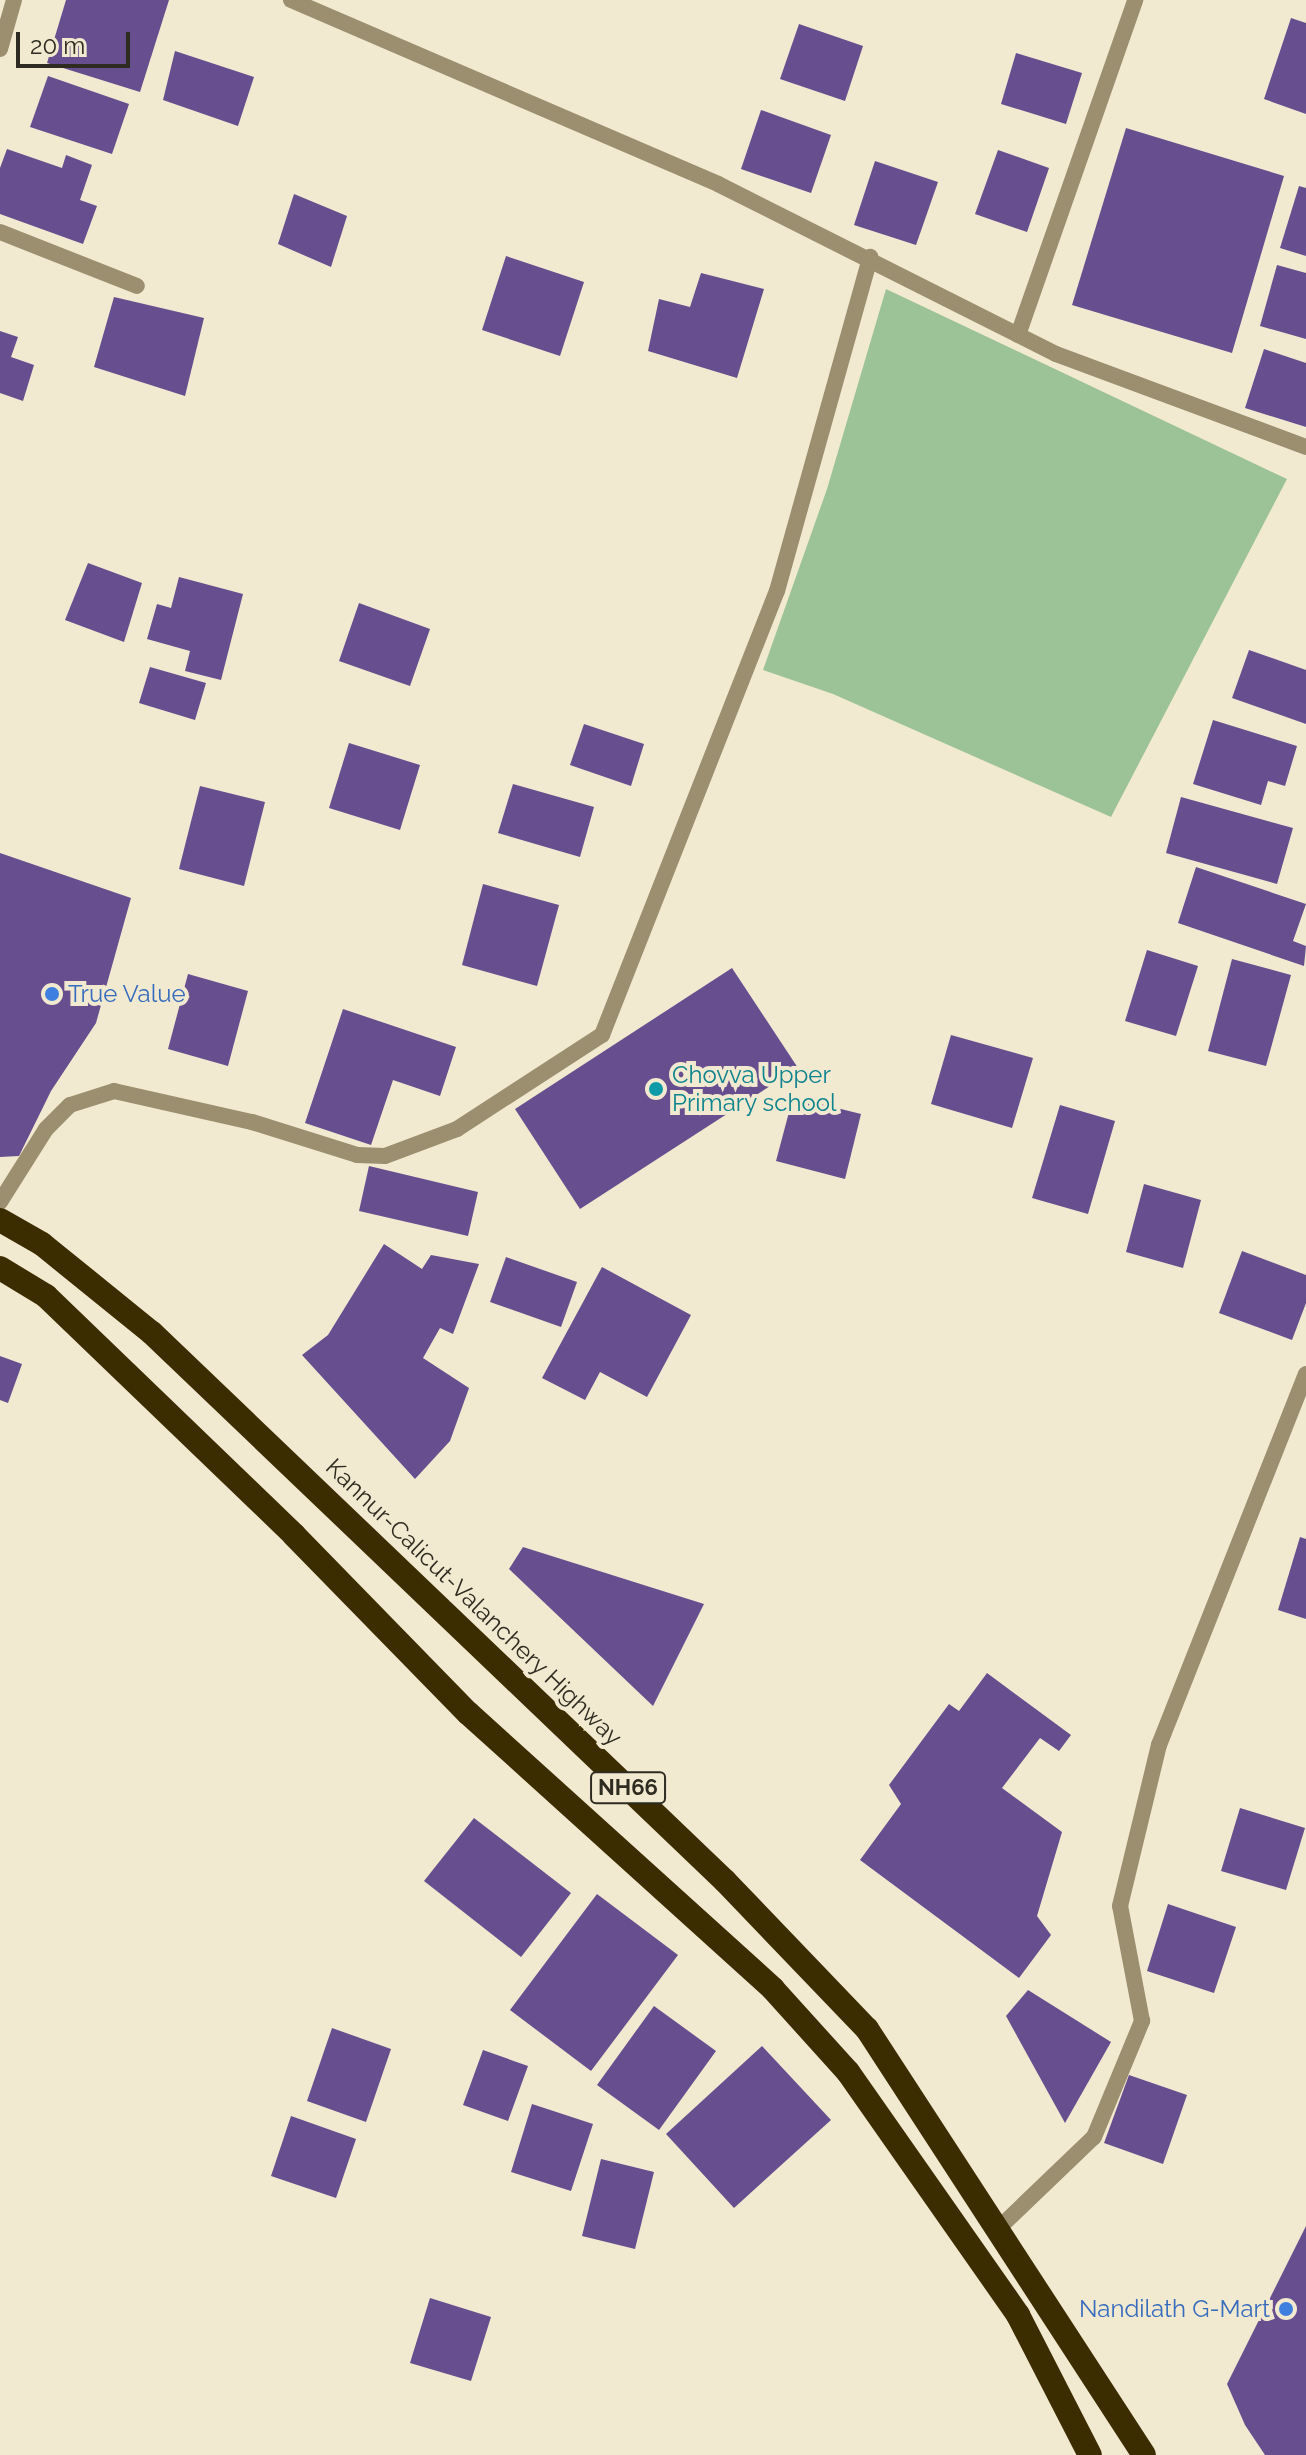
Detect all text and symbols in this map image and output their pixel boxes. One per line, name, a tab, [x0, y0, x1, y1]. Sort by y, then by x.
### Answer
scale bar	[20, 16, 134, 66]
text: 20 m	[30, 31, 85, 60]
place label: True Value	[68, 980, 186, 1008]
marker: True Value	[43, 985, 61, 1003]
place label: Chovva Upper Primary school	[672, 1061, 837, 1117]
marker: Chovva Upper Primary school	[647, 1080, 665, 1098]
street label: Kannur-Calicut-Valanchery Highway	[320, 1452, 628, 1752]
road number: NH66	[590, 1770, 666, 1806]
place label: Nandilath G-Mart	[1079, 2295, 1270, 2323]
marker: Nandilath G-Mart	[1277, 2300, 1295, 2318]

